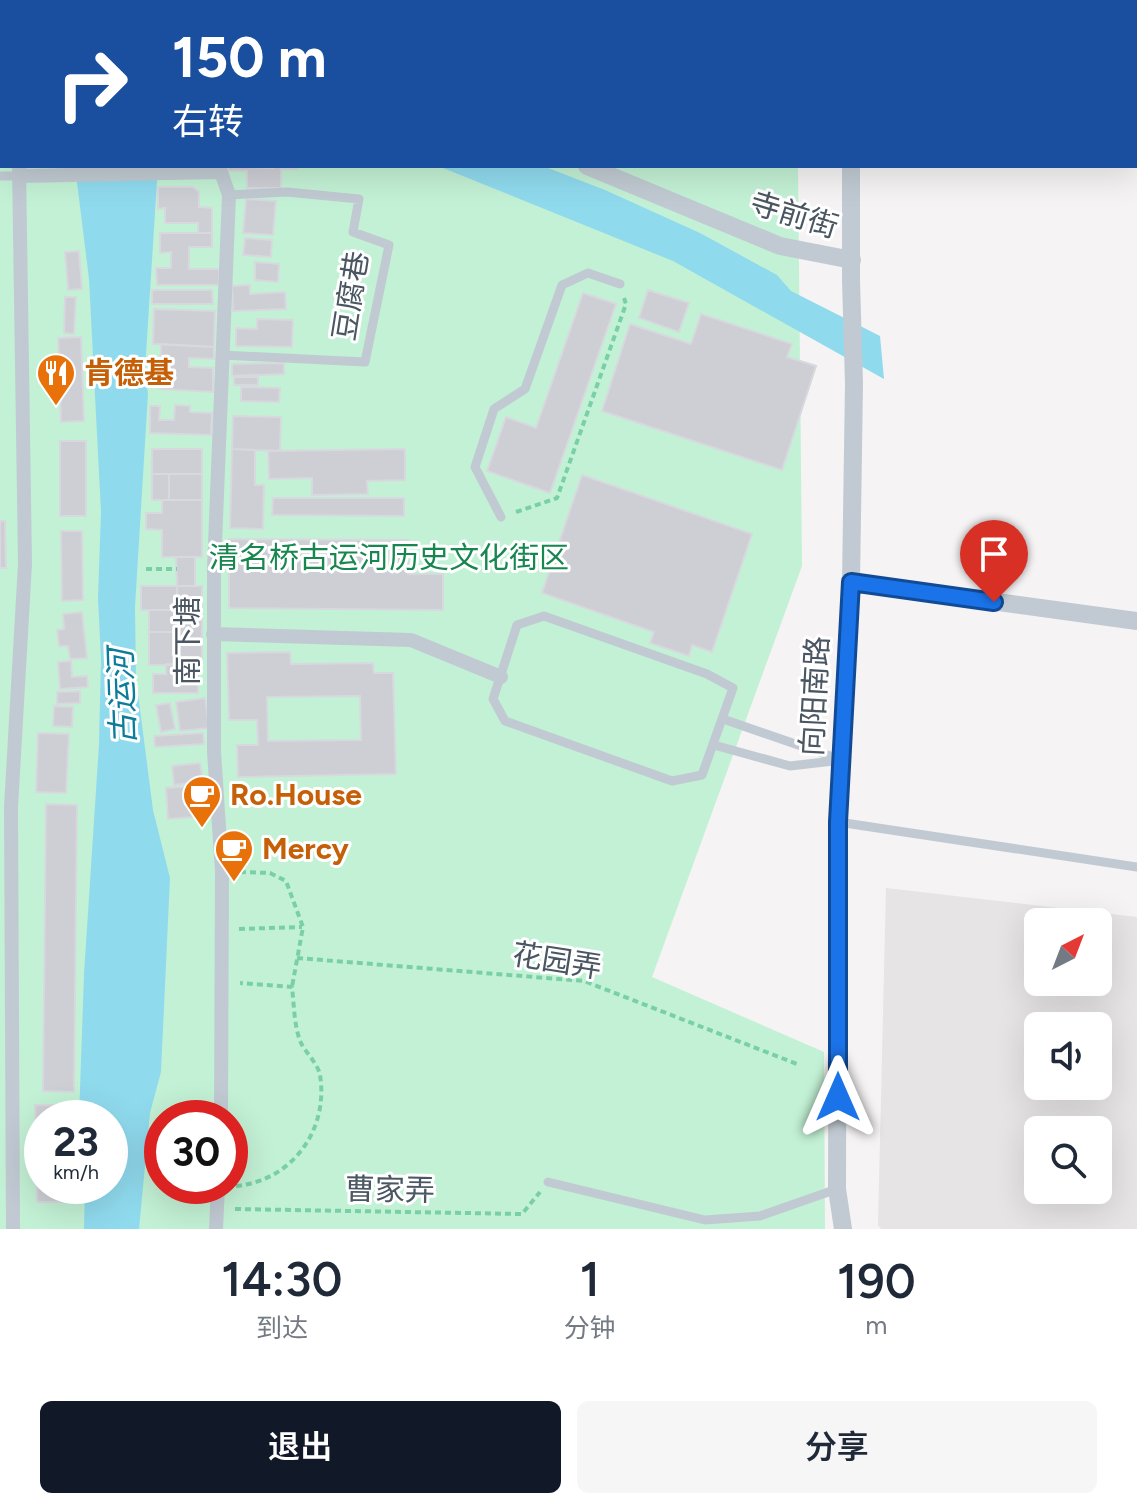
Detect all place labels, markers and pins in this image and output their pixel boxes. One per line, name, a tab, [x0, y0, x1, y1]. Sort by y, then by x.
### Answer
restaurant icon: 肯德基	[35, 352, 77, 407]
place label: 肯德基	[84, 354, 174, 391]
pin	[960, 520, 1028, 602]
cafe icon: Ro.House	[181, 774, 223, 829]
place label: Ro.House	[230, 776, 362, 813]
cafe icon: Mercy	[213, 828, 255, 883]
place label: Mercy	[262, 830, 349, 867]

